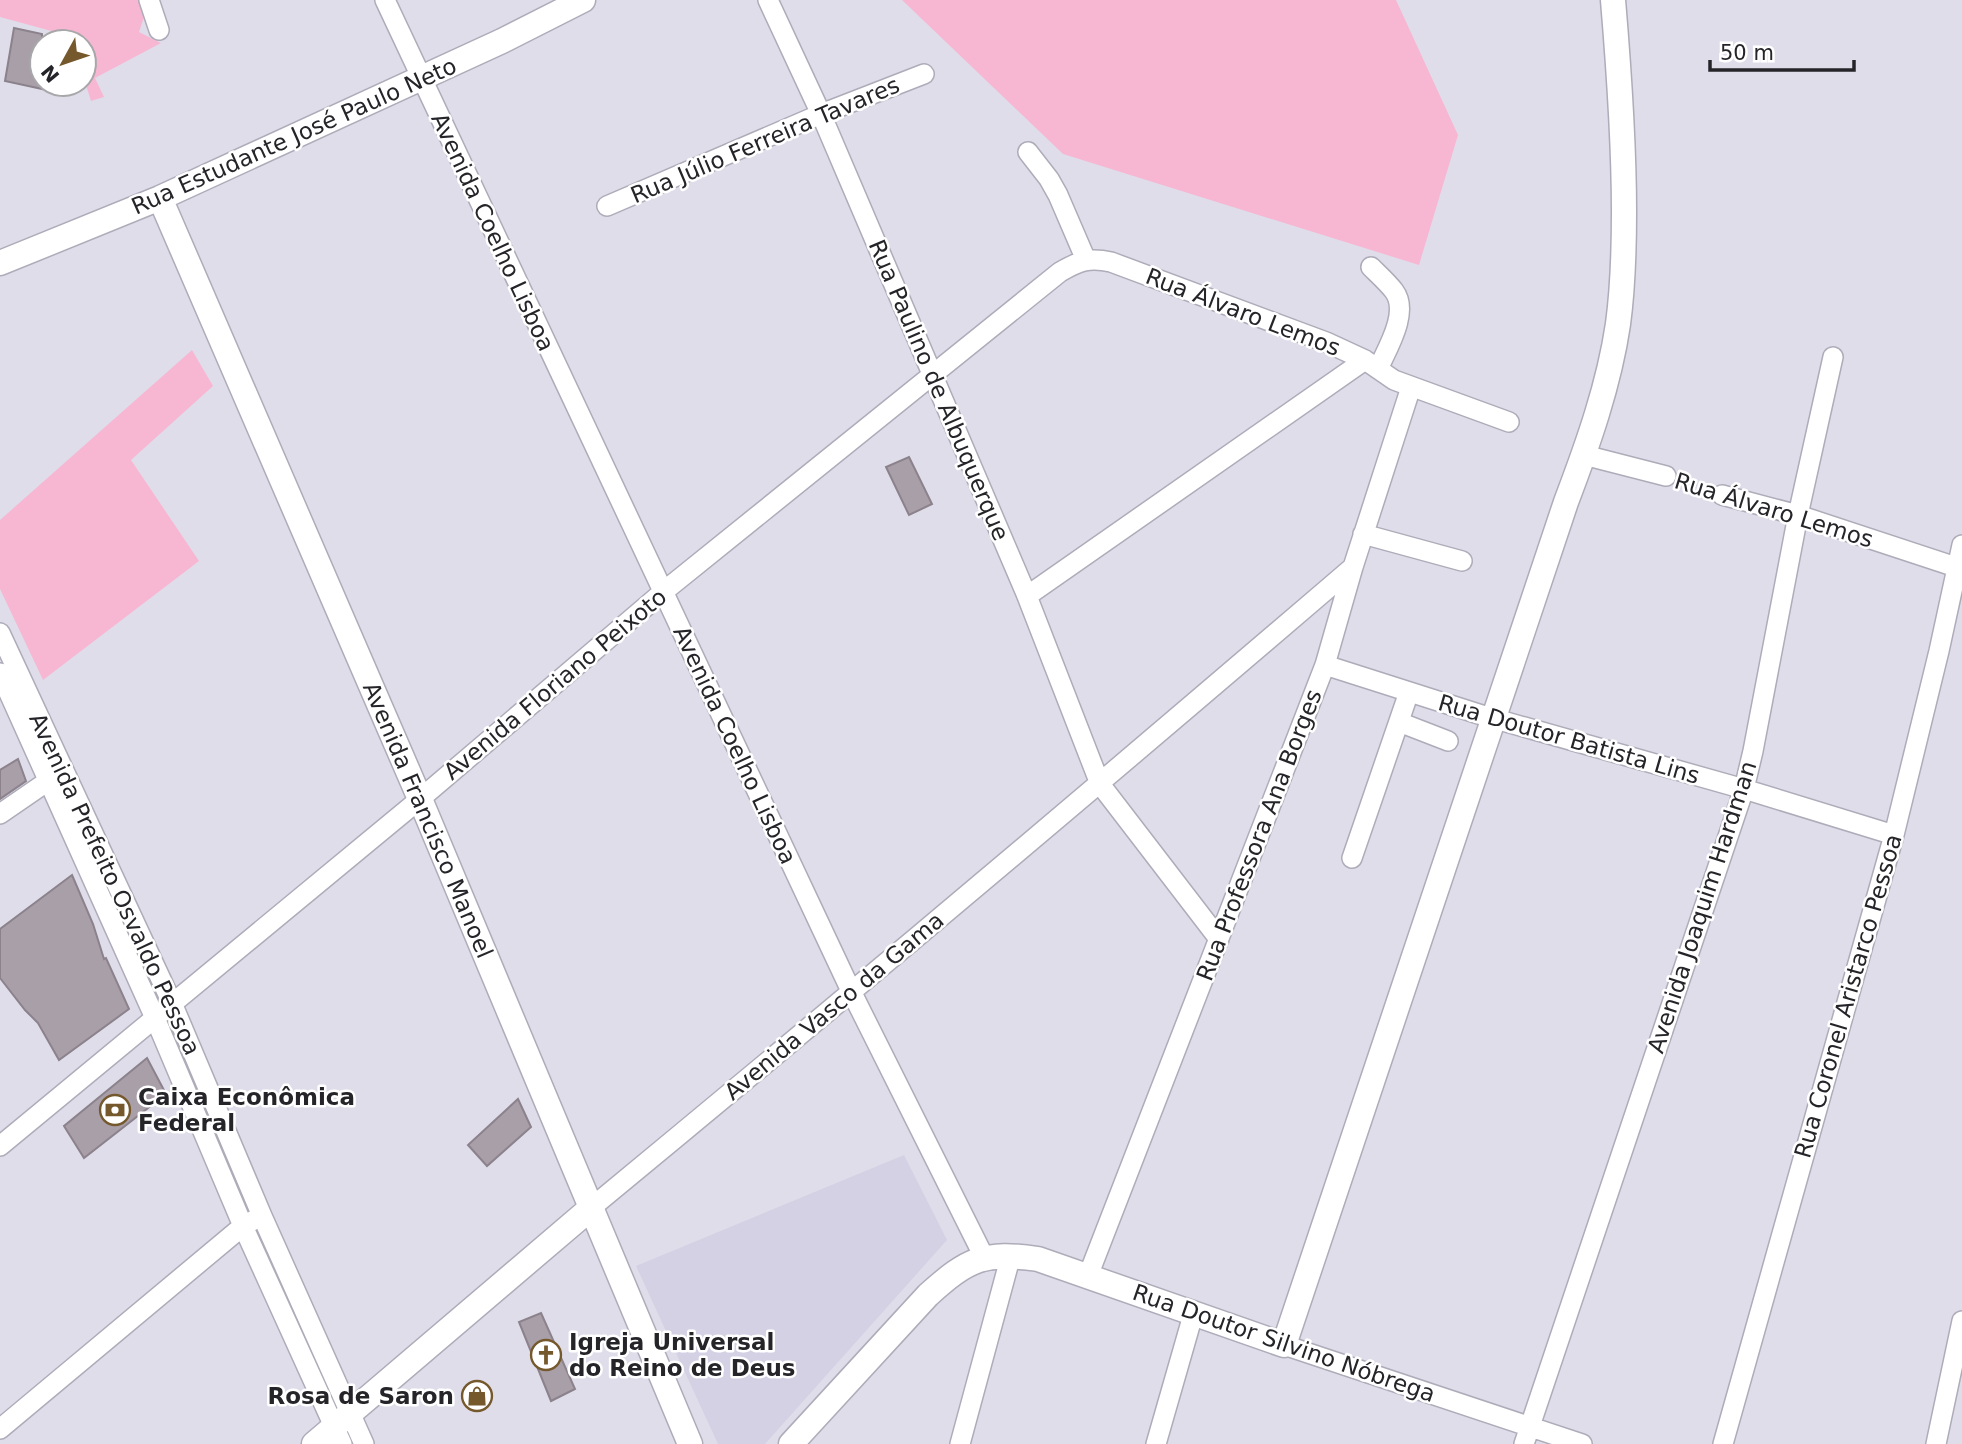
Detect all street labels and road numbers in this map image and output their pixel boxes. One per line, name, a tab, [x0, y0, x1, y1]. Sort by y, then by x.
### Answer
street label: Rua Estudante José Paulo Neto	[128, 52, 460, 220]
street label: Rua Júlio Ferreira Tavares	[627, 72, 903, 208]
street label: Avenida Coelho Lisboa	[426, 109, 560, 355]
street label: Rua Paulino de Albuquerque	[864, 236, 1014, 544]
street label: Rua Álvaro Lemos	[1142, 262, 1344, 361]
street label: Rua Álvaro Lemos	[1672, 466, 1877, 553]
street label: Avenida Floriano Peixoto	[438, 583, 672, 785]
street label: Avenida Coelho Lisboa	[668, 622, 802, 868]
street label: Avenida Francisco Manoel	[358, 678, 498, 962]
street label: Rua Professora Ana Borges	[1191, 686, 1327, 984]
street label: Rua Doutor Batista Lins	[1435, 689, 1703, 789]
street label: Avenida Prefeito Osvaldo Pessoa	[24, 709, 206, 1059]
street label: Avenida Joaquim Hardman	[1642, 758, 1762, 1056]
street label: Rua Coronel Aristarco Pessoa	[1789, 831, 1907, 1161]
street label: Avenida Vasco da Gama	[719, 907, 949, 1105]
street label: Rua Doutor Silvino Nóbrega	[1129, 1279, 1439, 1407]

